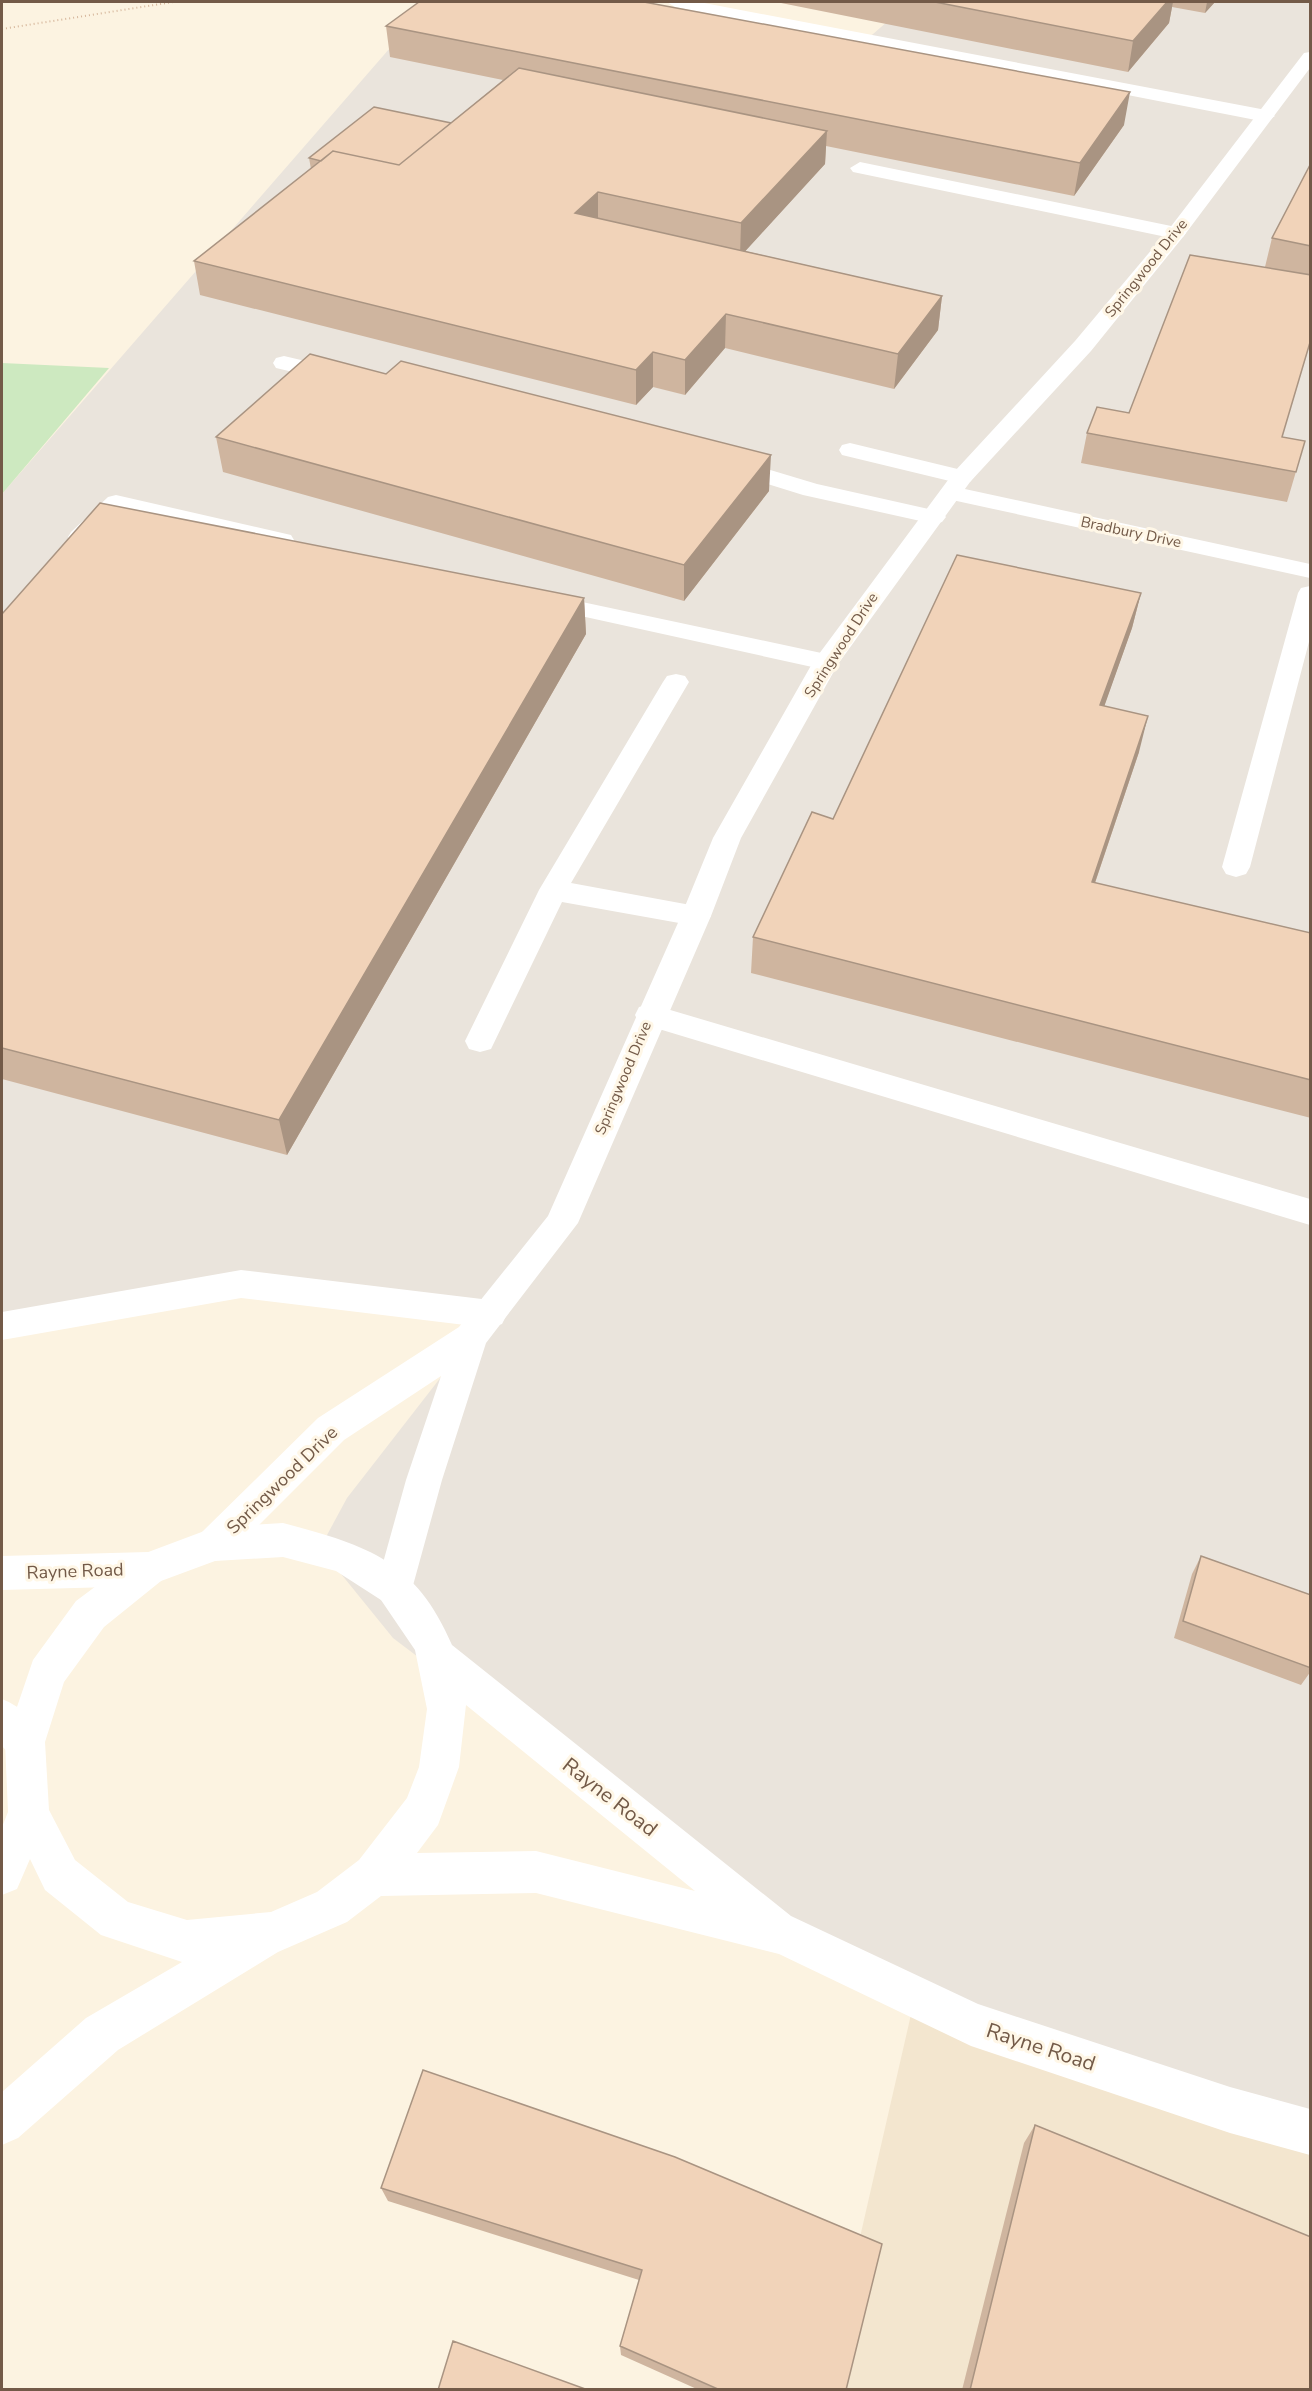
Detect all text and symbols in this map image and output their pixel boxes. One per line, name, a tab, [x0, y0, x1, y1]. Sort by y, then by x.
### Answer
street label: Springwood Drive	[1100, 214, 1192, 322]
street label: Bradbury Drive	[1079, 512, 1183, 552]
street label: Springwood Drive	[800, 589, 882, 701]
street label: Springwood Drive	[590, 1018, 656, 1138]
street label: Springwood Drive	[221, 1421, 343, 1539]
street label: Rayne Road	[26, 1557, 124, 1585]
street label: Rayne Road	[557, 1751, 663, 1843]
street label: Rayne Road	[983, 2016, 1099, 2078]

